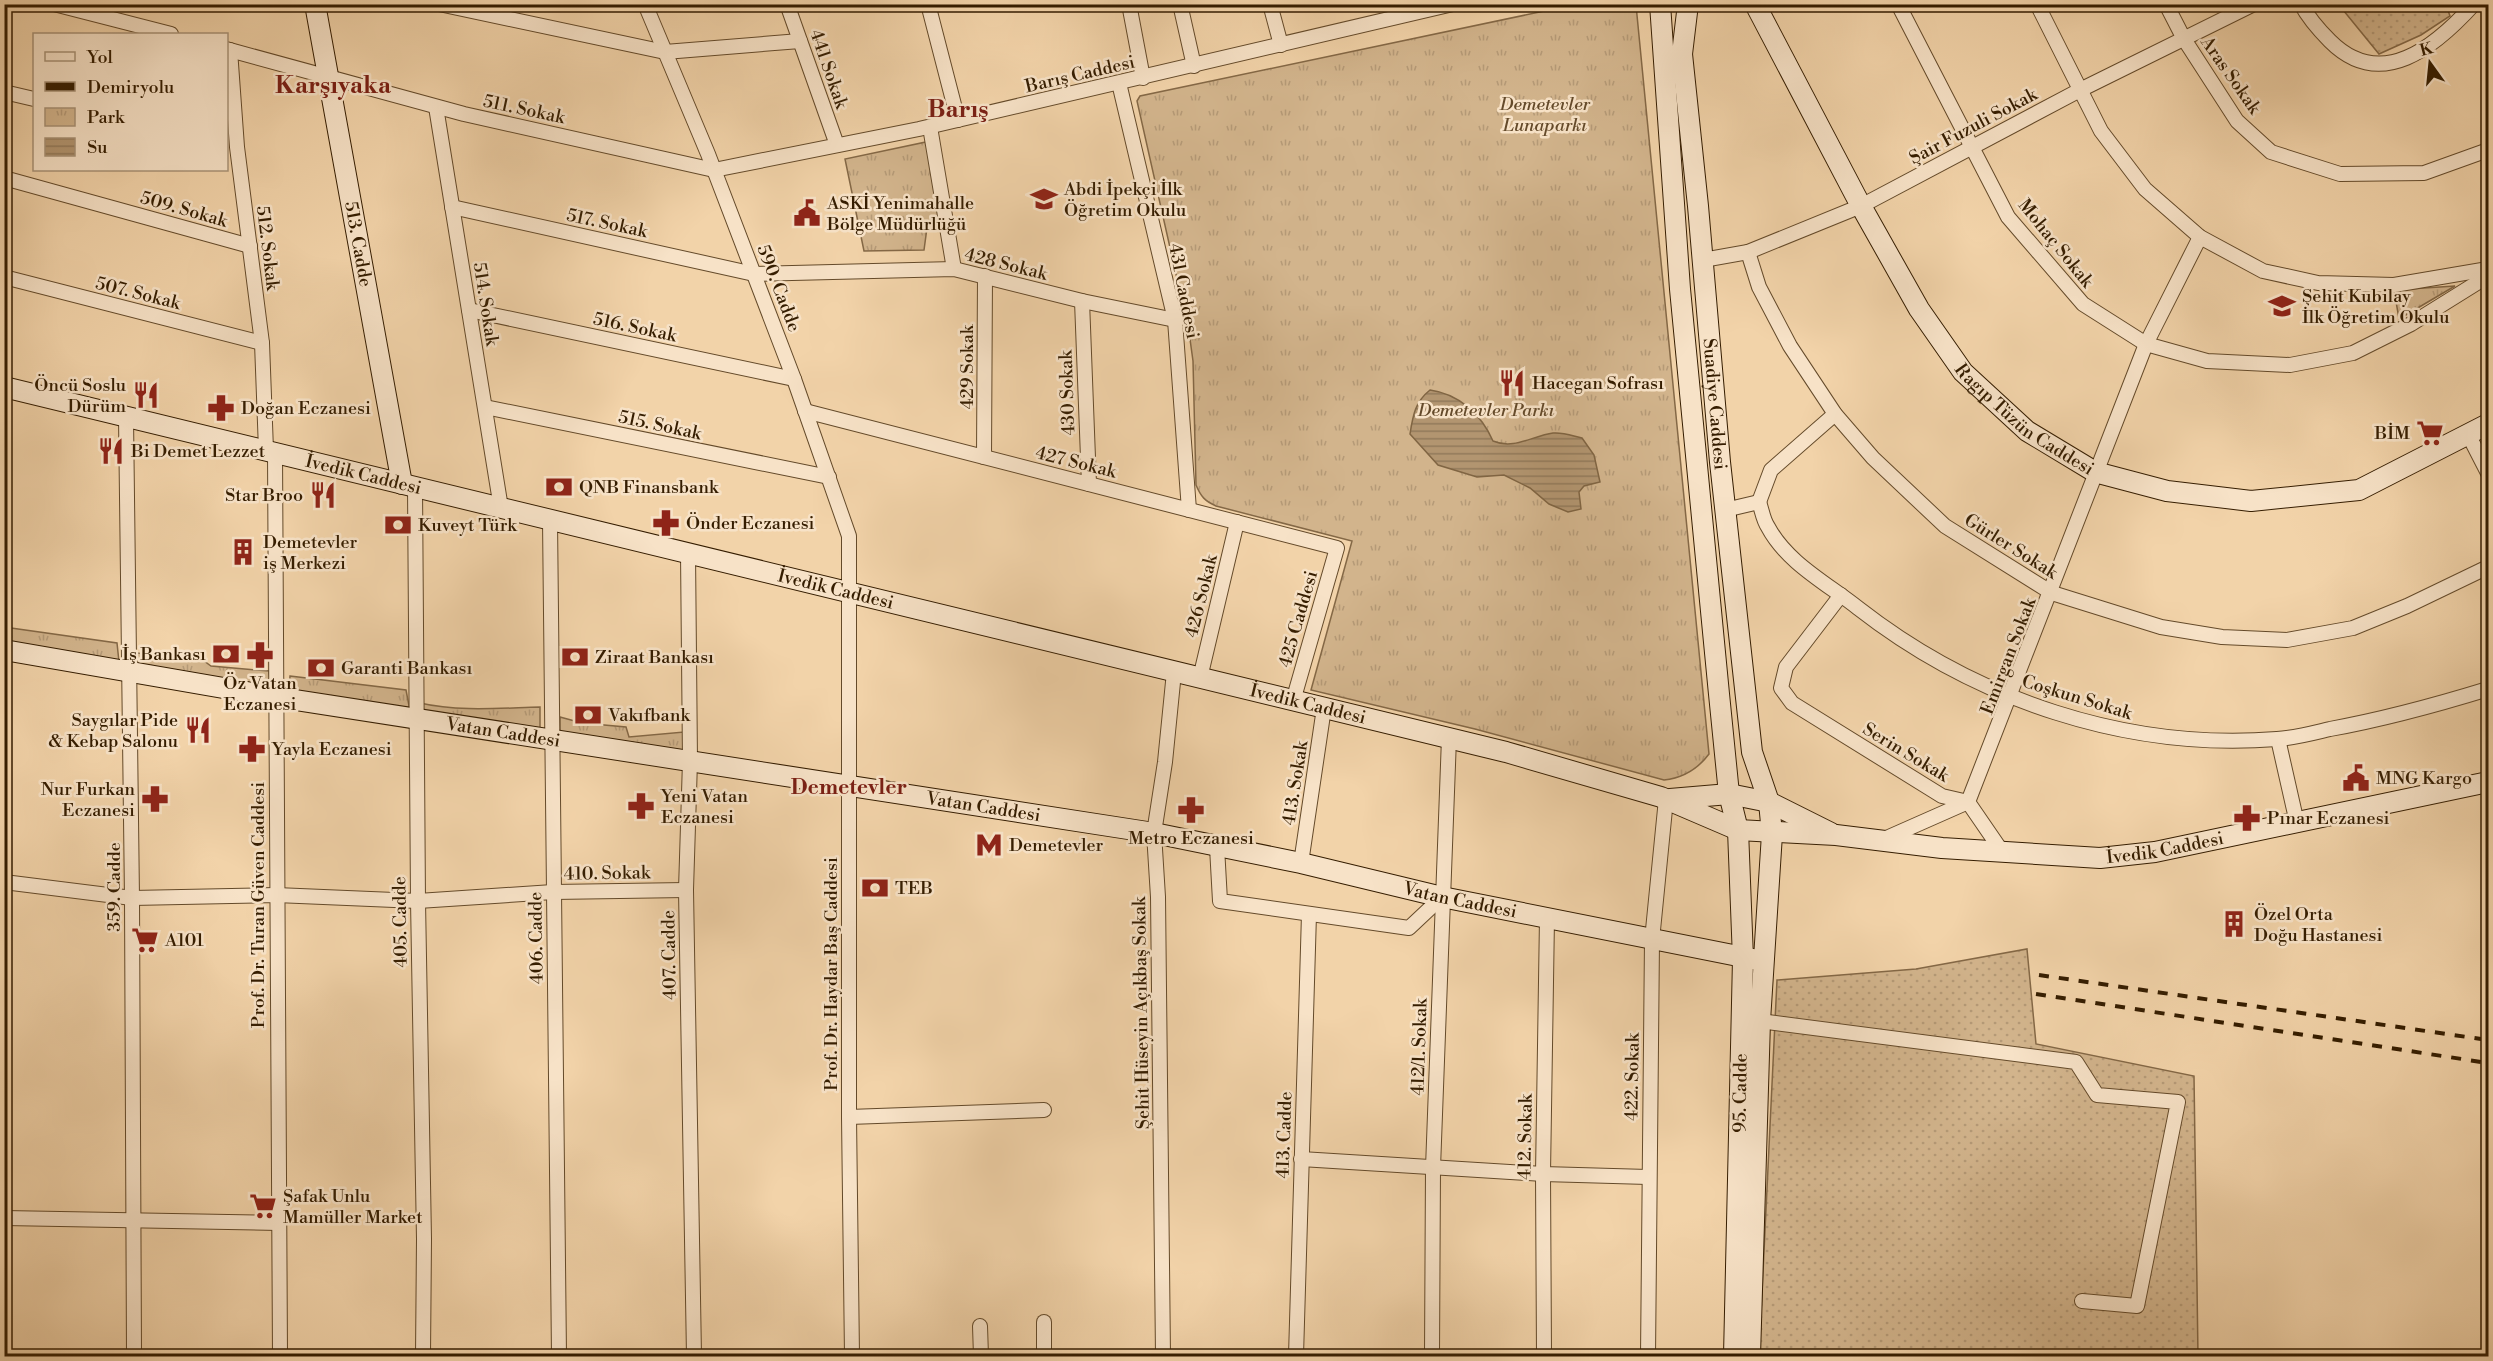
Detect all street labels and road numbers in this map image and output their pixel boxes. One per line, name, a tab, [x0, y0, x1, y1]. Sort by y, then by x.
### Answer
street label: 441 Sokak	[804, 27, 853, 113]
street label: Aras Sokak	[2195, 31, 2267, 120]
street label: Barış Caddesi	[1022, 51, 1137, 99]
street label: Şair Fuzuli Sokak	[1905, 82, 2043, 170]
street label: 511. Sokak	[481, 90, 568, 130]
street label: 509. Sokak	[138, 186, 232, 233]
street label: Mohaç Sokak	[2013, 194, 2099, 294]
street label: 513. Cadde	[339, 200, 377, 289]
street label: 512. Sokak	[251, 204, 284, 293]
street label: 517. Sokak	[564, 204, 651, 244]
street label: 590. Cadde	[751, 241, 806, 335]
street label: 431 Caddesi	[1163, 242, 1204, 341]
street label: 428 Sokak	[962, 243, 1051, 286]
street label: 514. Sokak	[468, 261, 504, 349]
street label: 507. Sokak	[93, 272, 184, 316]
street label: 516. Sokak	[591, 307, 680, 348]
street label: 429 Sokak	[956, 323, 979, 409]
street label: Suadiye Caddesi	[1697, 337, 1732, 471]
street label: 430 Sokak	[1054, 348, 1080, 436]
street label: Ragıp Tüzün Caddesi	[1949, 359, 2098, 481]
street label: 515. Sokak	[616, 405, 705, 446]
street label: 427 Sokak	[1033, 441, 1120, 484]
street label: İvedik Caddesi	[303, 450, 424, 500]
street label: Gürler Sokak	[1960, 509, 2063, 585]
street label: 426 Sokak	[1180, 551, 1223, 640]
street label: İvedik Caddesi	[775, 564, 896, 615]
street label: 425 Caddesi	[1274, 568, 1323, 670]
street label: Emirgan Sokak	[1976, 593, 2042, 718]
street label: Coşkun Sokak	[2019, 670, 2136, 726]
street label: İvedik Caddesi	[1247, 679, 1368, 730]
street label: Vatan Caddesi	[443, 712, 562, 753]
street label: Serin Sokak	[1858, 718, 1955, 788]
street label: 413. Sokak	[1277, 738, 1314, 827]
street label: Prof. Dr. Turan Güven Caddesi	[247, 782, 270, 1028]
street label: Vatan Caddesi	[924, 787, 1042, 827]
street label: İvedik Caddesi	[2105, 827, 2226, 869]
street label: 359. Cadde	[103, 842, 126, 932]
street label: Prof. Dr. Haydar Baş Caddesi	[820, 857, 843, 1091]
street label: 410. Sokak	[564, 861, 652, 886]
street label: 405. Cadde	[388, 876, 413, 968]
street label: Vatan Caddesi	[1400, 877, 1519, 924]
street label: 406. Cadde	[524, 892, 549, 984]
street label: Şehit Hüseyin Açıkbaş Sokak	[1128, 895, 1155, 1130]
street label: 407. Cadde	[657, 910, 682, 1000]
street label: 412/1. Sokak	[1406, 996, 1433, 1096]
street label: 422. Sokak	[1620, 1031, 1645, 1121]
street label: 95. Cadde	[1728, 1053, 1753, 1133]
street label: 413. Cadde	[1271, 1091, 1298, 1179]
street label: 412. Sokak	[1513, 1092, 1538, 1180]

